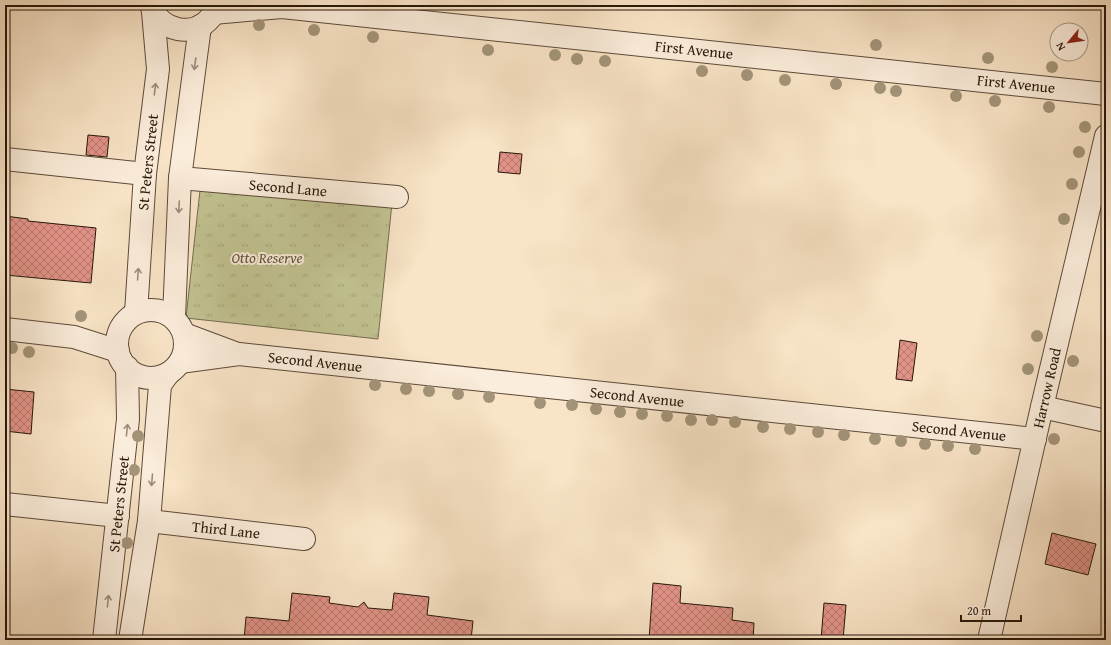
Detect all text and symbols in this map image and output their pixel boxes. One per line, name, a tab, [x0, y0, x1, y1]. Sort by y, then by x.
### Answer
north arrow	[1049, 22, 1089, 62]
street label: First Avenue	[654, 35, 734, 64]
text: N	[1051, 39, 1069, 54]
one-way arrow	[191, 57, 199, 70]
street label: First Avenue	[976, 69, 1056, 98]
one-way arrow	[152, 83, 159, 96]
street label: St Peters Street	[132, 112, 163, 211]
street label: Second Lane	[248, 174, 328, 201]
one-way arrow	[175, 200, 182, 213]
park label: Otto Reserve	[231, 247, 303, 268]
one-way arrow	[135, 268, 142, 281]
street label: Second Avenue	[267, 346, 363, 377]
street label: Harrow Road	[1027, 346, 1066, 430]
street label: Second Avenue	[589, 381, 685, 412]
street label: Second Avenue	[911, 415, 1007, 446]
one-way arrow	[123, 424, 130, 437]
street label: St Peters Street	[103, 454, 134, 553]
one-way arrow	[149, 473, 156, 486]
street label: Third Lane	[191, 515, 261, 544]
one-way arrow	[104, 595, 112, 608]
scale bar	[961, 597, 1021, 623]
text: 20 m	[967, 602, 991, 619]

